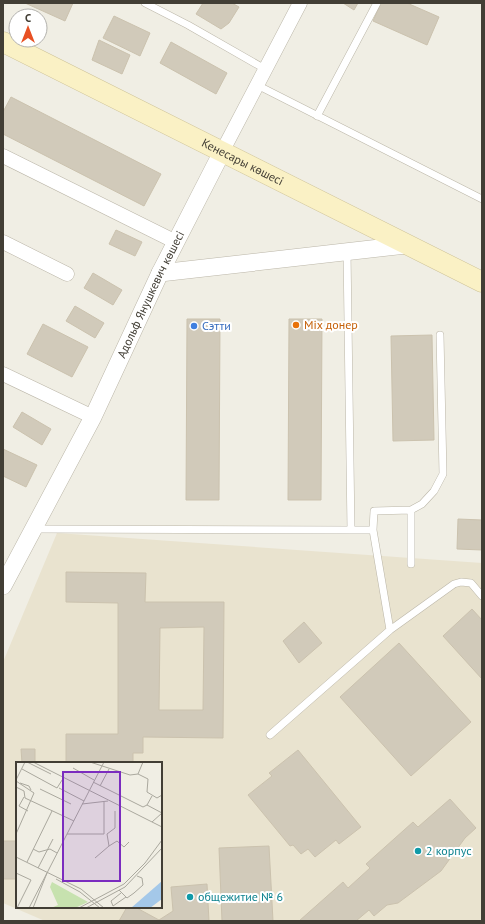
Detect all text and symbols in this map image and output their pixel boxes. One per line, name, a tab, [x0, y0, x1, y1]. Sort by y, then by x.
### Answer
north arrow	[8, 8, 48, 48]
text: С	[25, 11, 31, 25]
street label: Кенесары көшесі	[199, 135, 286, 188]
street label: Адольф Янушкевич көшесі	[114, 228, 187, 360]
place label: Mix донер	[304, 317, 358, 332]
place label: Сэтти	[202, 318, 231, 333]
marker: Mix донер	[291, 320, 301, 330]
marker: Сэтти	[189, 321, 199, 331]
inset map	[16, 762, 162, 908]
place label: 2 корпус	[426, 843, 472, 858]
marker: 2 корпус	[413, 846, 423, 856]
place label: общежитие № 6	[198, 889, 283, 904]
marker: общежитие № 6	[185, 892, 195, 902]

